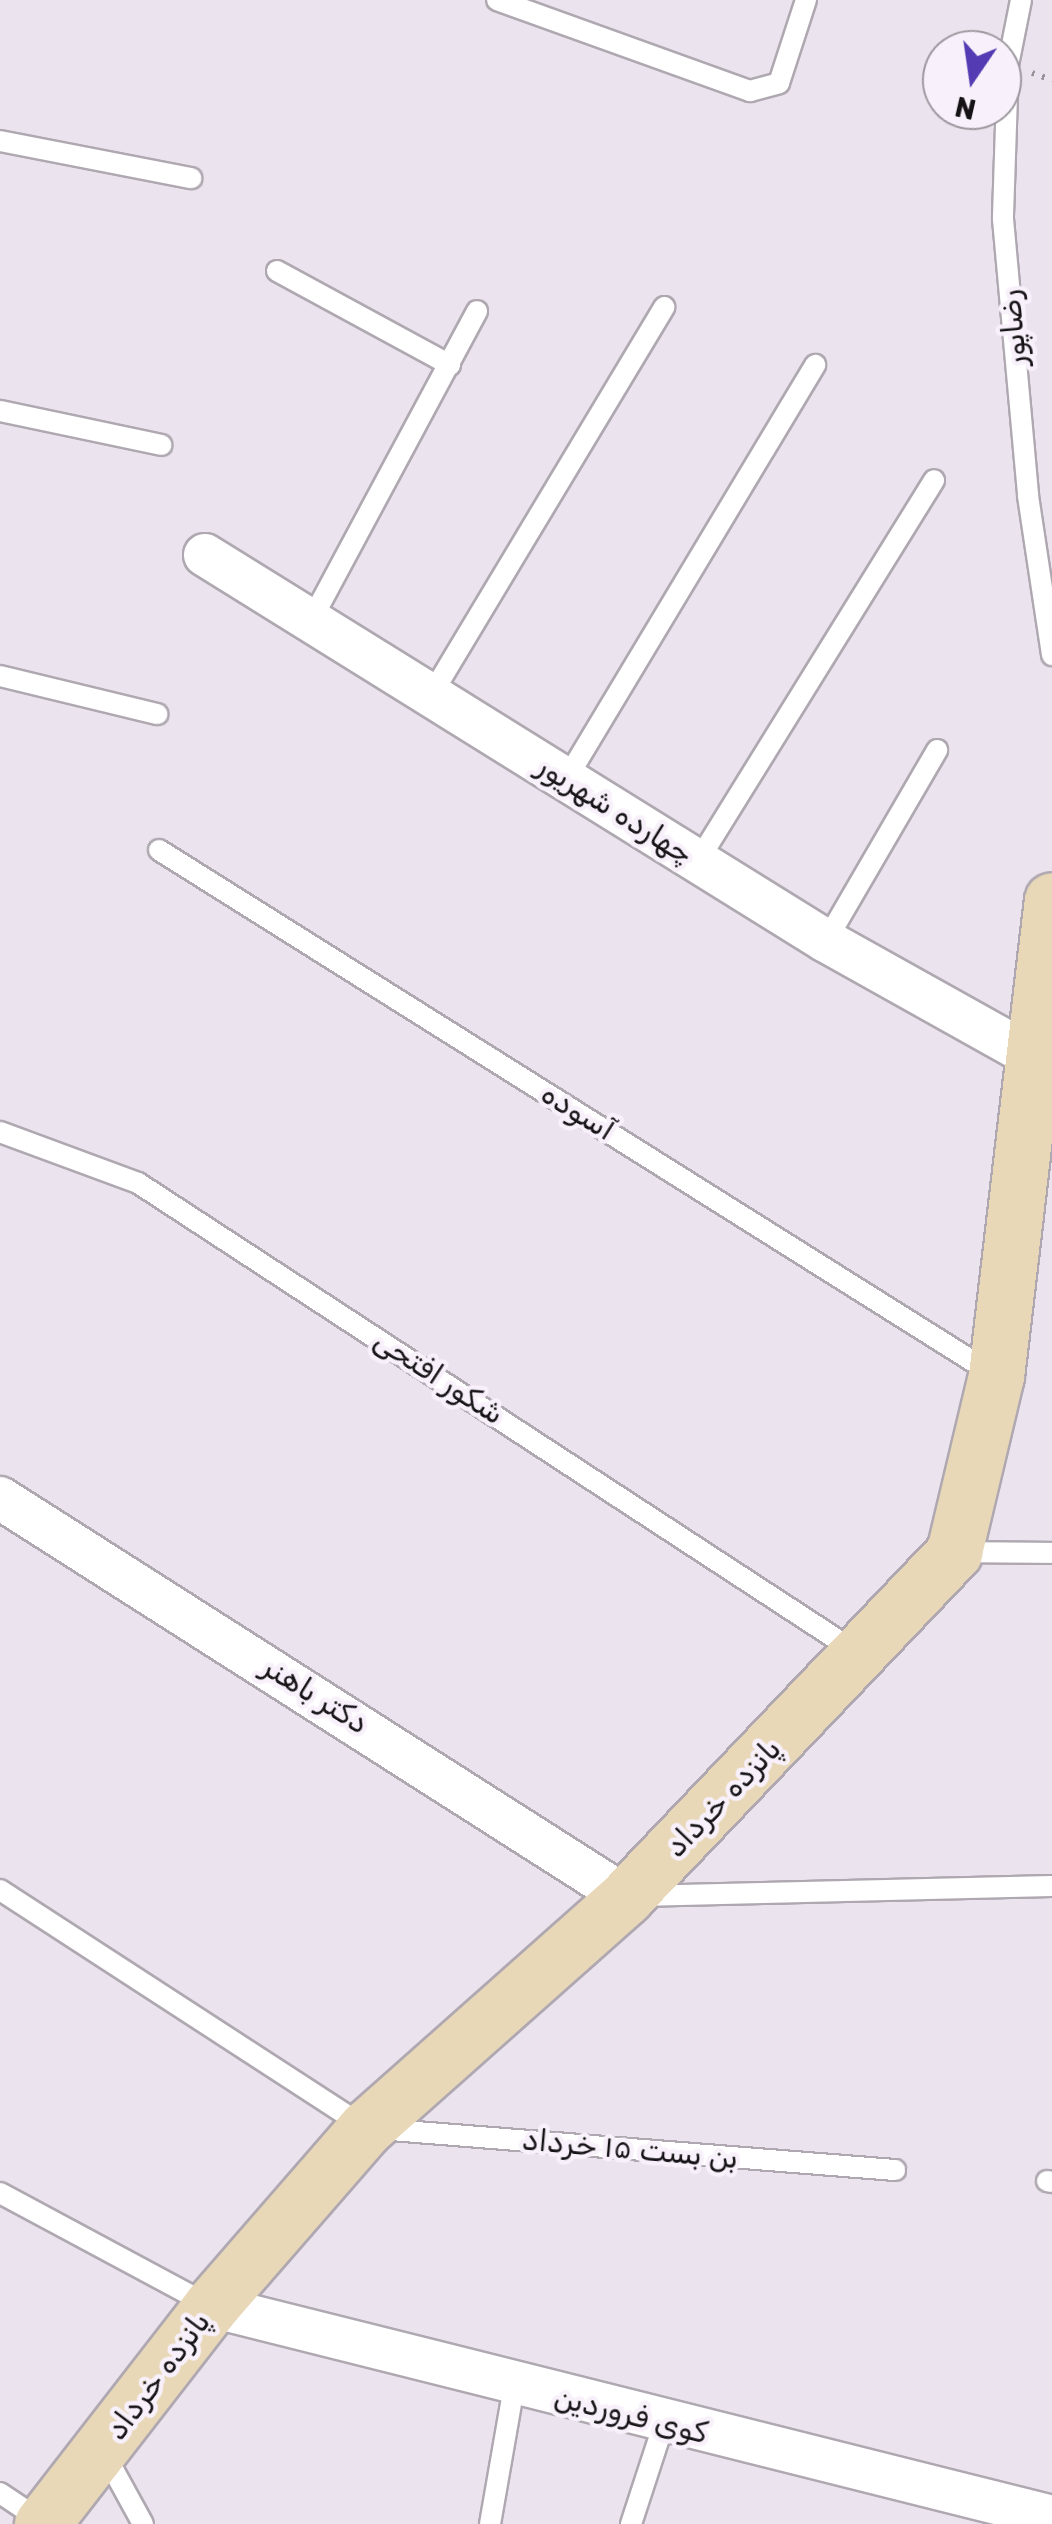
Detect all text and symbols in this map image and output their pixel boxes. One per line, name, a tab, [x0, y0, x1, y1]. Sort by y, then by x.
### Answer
north arrow	[922, 30, 1022, 130]
text: N	[952, 89, 979, 126]
street label: رضاپور	[992, 288, 1034, 368]
street label: چهارده شهریور	[530, 748, 700, 872]
street label: آسوده	[535, 1076, 621, 1148]
street label: شکور افتحی	[367, 1322, 511, 1432]
street label: دکتر باهنر	[255, 1648, 375, 1742]
street label: پانزده خرداد	[658, 1731, 788, 1865]
street label: بن بست ۱۵ خرداد	[520, 2122, 740, 2176]
street label: پانزده خرداد	[98, 2305, 218, 2447]
street label: کوی فروردین	[551, 2379, 711, 2451]

